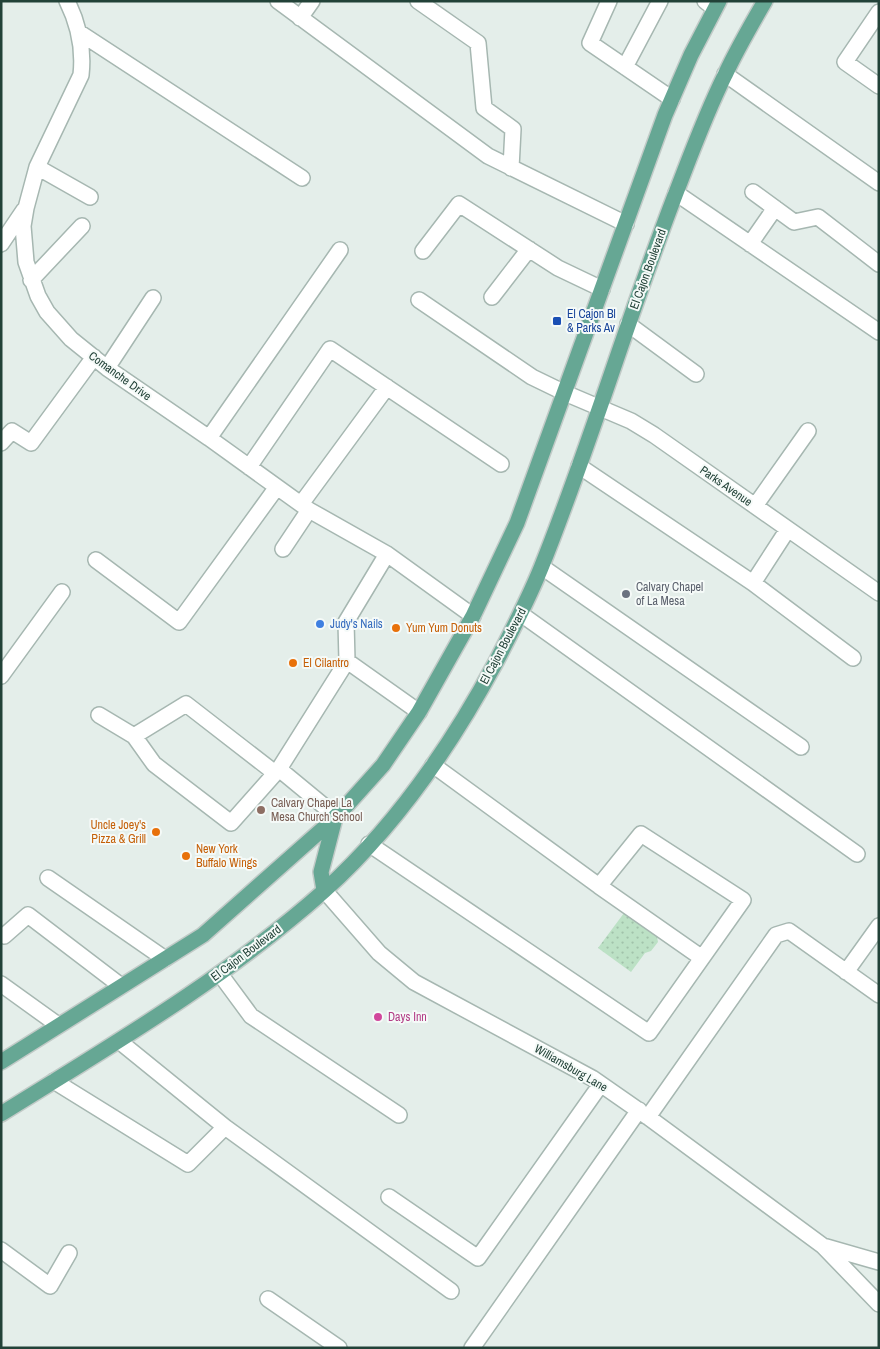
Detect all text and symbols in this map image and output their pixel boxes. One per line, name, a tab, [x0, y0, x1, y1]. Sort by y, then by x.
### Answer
street label: El Cajon Boulevard	[626, 227, 670, 311]
place label: El Cajon Bl & Parks Av	[567, 306, 616, 336]
marker: El Cajon Bl & Parks Av	[551, 315, 563, 327]
street label: Comanche Drive	[85, 348, 155, 404]
street label: Parks Avenue	[697, 462, 755, 510]
place label: Calvary Chapel of La Mesa	[636, 579, 703, 609]
marker: Calvary Chapel of La Mesa	[620, 588, 632, 600]
street label: El Cajon Boulevard	[476, 605, 530, 687]
place label: Judy's Nails	[330, 616, 383, 632]
marker: Judy's Nails	[314, 618, 326, 630]
place label: Yum Yum Donuts	[406, 620, 482, 636]
marker: Yum Yum Donuts	[390, 622, 402, 634]
place label: El Cilantro	[303, 655, 349, 671]
marker: El Cilantro	[287, 657, 299, 669]
place label: Calvary Chapel La Mesa Church School	[271, 795, 362, 825]
marker: Calvary Chapel La Mesa Church School	[255, 804, 267, 816]
place label: Uncle Joey's Pizza & Grill	[91, 817, 146, 847]
marker: Uncle Joey's Pizza & Grill	[150, 826, 162, 838]
place label: New York Buffalo Wings	[196, 841, 257, 871]
marker: New York Buffalo Wings	[180, 850, 192, 862]
street label: El Cajon Boulevard	[208, 921, 284, 985]
place label: Days Inn	[388, 1009, 427, 1025]
marker: Days Inn	[372, 1011, 384, 1023]
street label: Williamsburg Lane	[531, 1041, 611, 1095]

